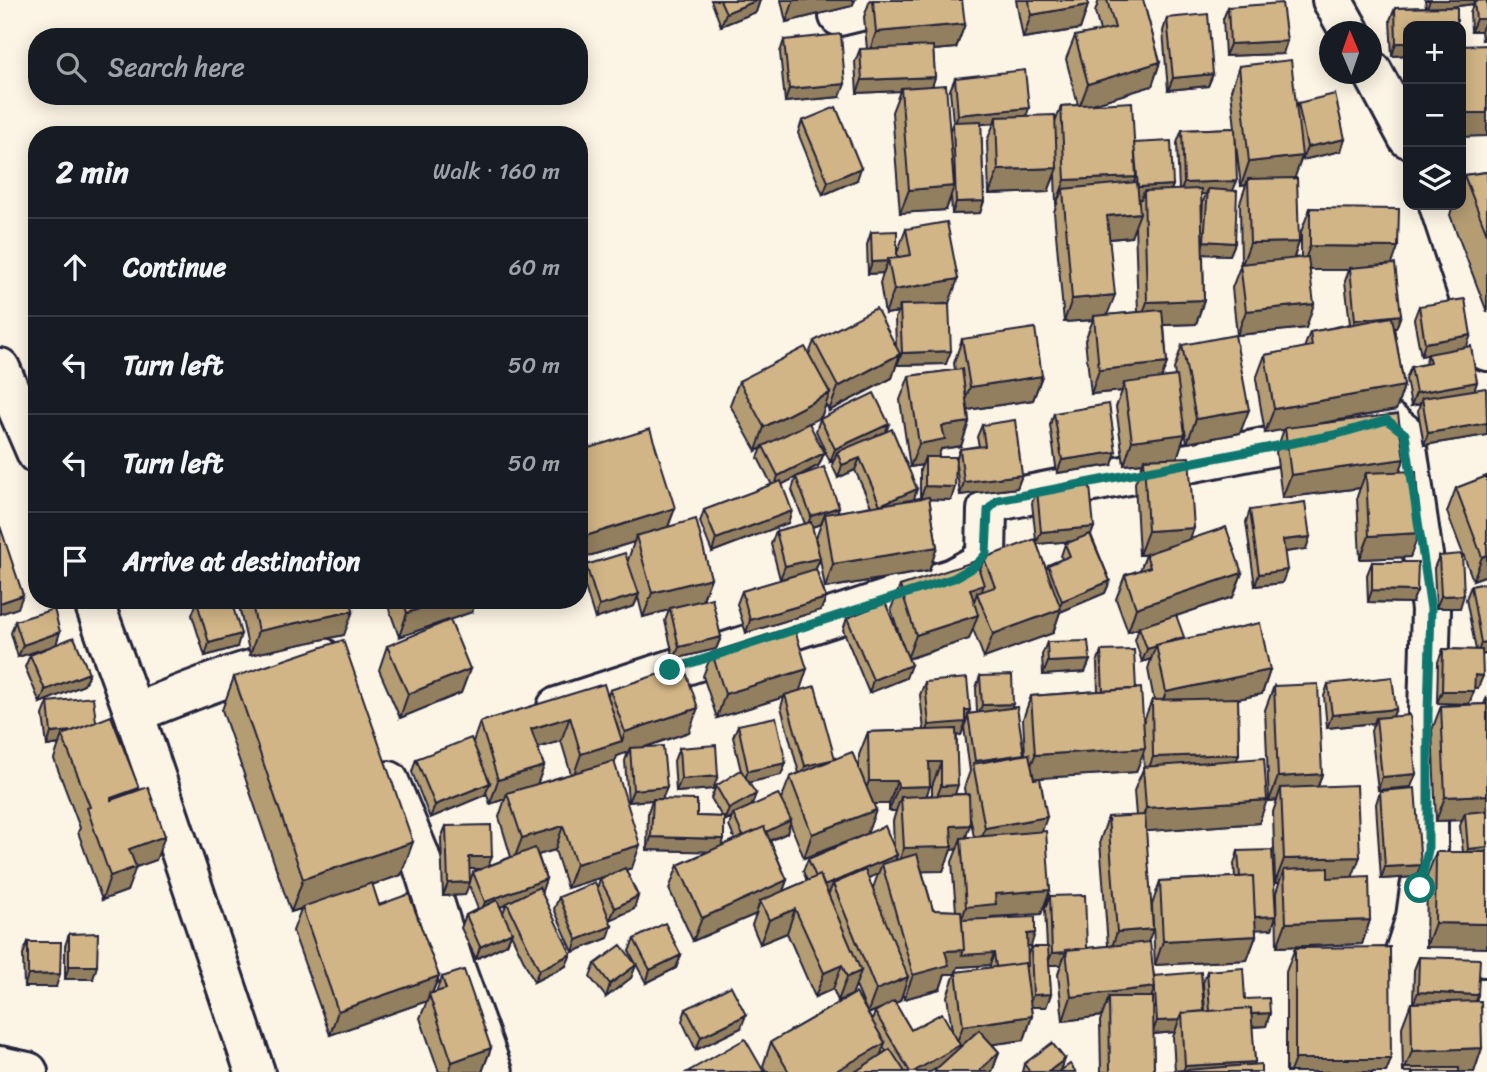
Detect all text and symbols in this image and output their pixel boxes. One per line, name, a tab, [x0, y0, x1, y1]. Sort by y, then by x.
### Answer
north arrow	[1319, 21, 1382, 84]
map controls	[1403, 21, 1466, 210]
button: +	[1403, 21, 1466, 84]
search box	[28, 28, 588, 105]
text: Search here	[108, 44, 245, 90]
icon: search	[52, 48, 90, 86]
button: −	[1403, 84, 1466, 147]
text: 2 min	[56, 145, 129, 199]
button: layers	[1403, 147, 1466, 210]
text: Walk · 160 m	[433, 151, 560, 192]
text: Continue	[123, 244, 226, 290]
text: 60 m	[509, 247, 560, 288]
icon: ahead	[56, 248, 94, 286]
text: Turn left	[123, 342, 223, 388]
text: 50 m	[508, 345, 560, 386]
icon: left	[56, 346, 94, 384]
text: Turn left	[123, 440, 223, 486]
text: 50 m	[508, 443, 560, 484]
icon: left	[56, 444, 94, 482]
text: Arrive at destination	[123, 538, 360, 584]
icon: arrive	[56, 542, 94, 580]
route end	[654, 654, 685, 685]
route start	[1404, 872, 1435, 903]

